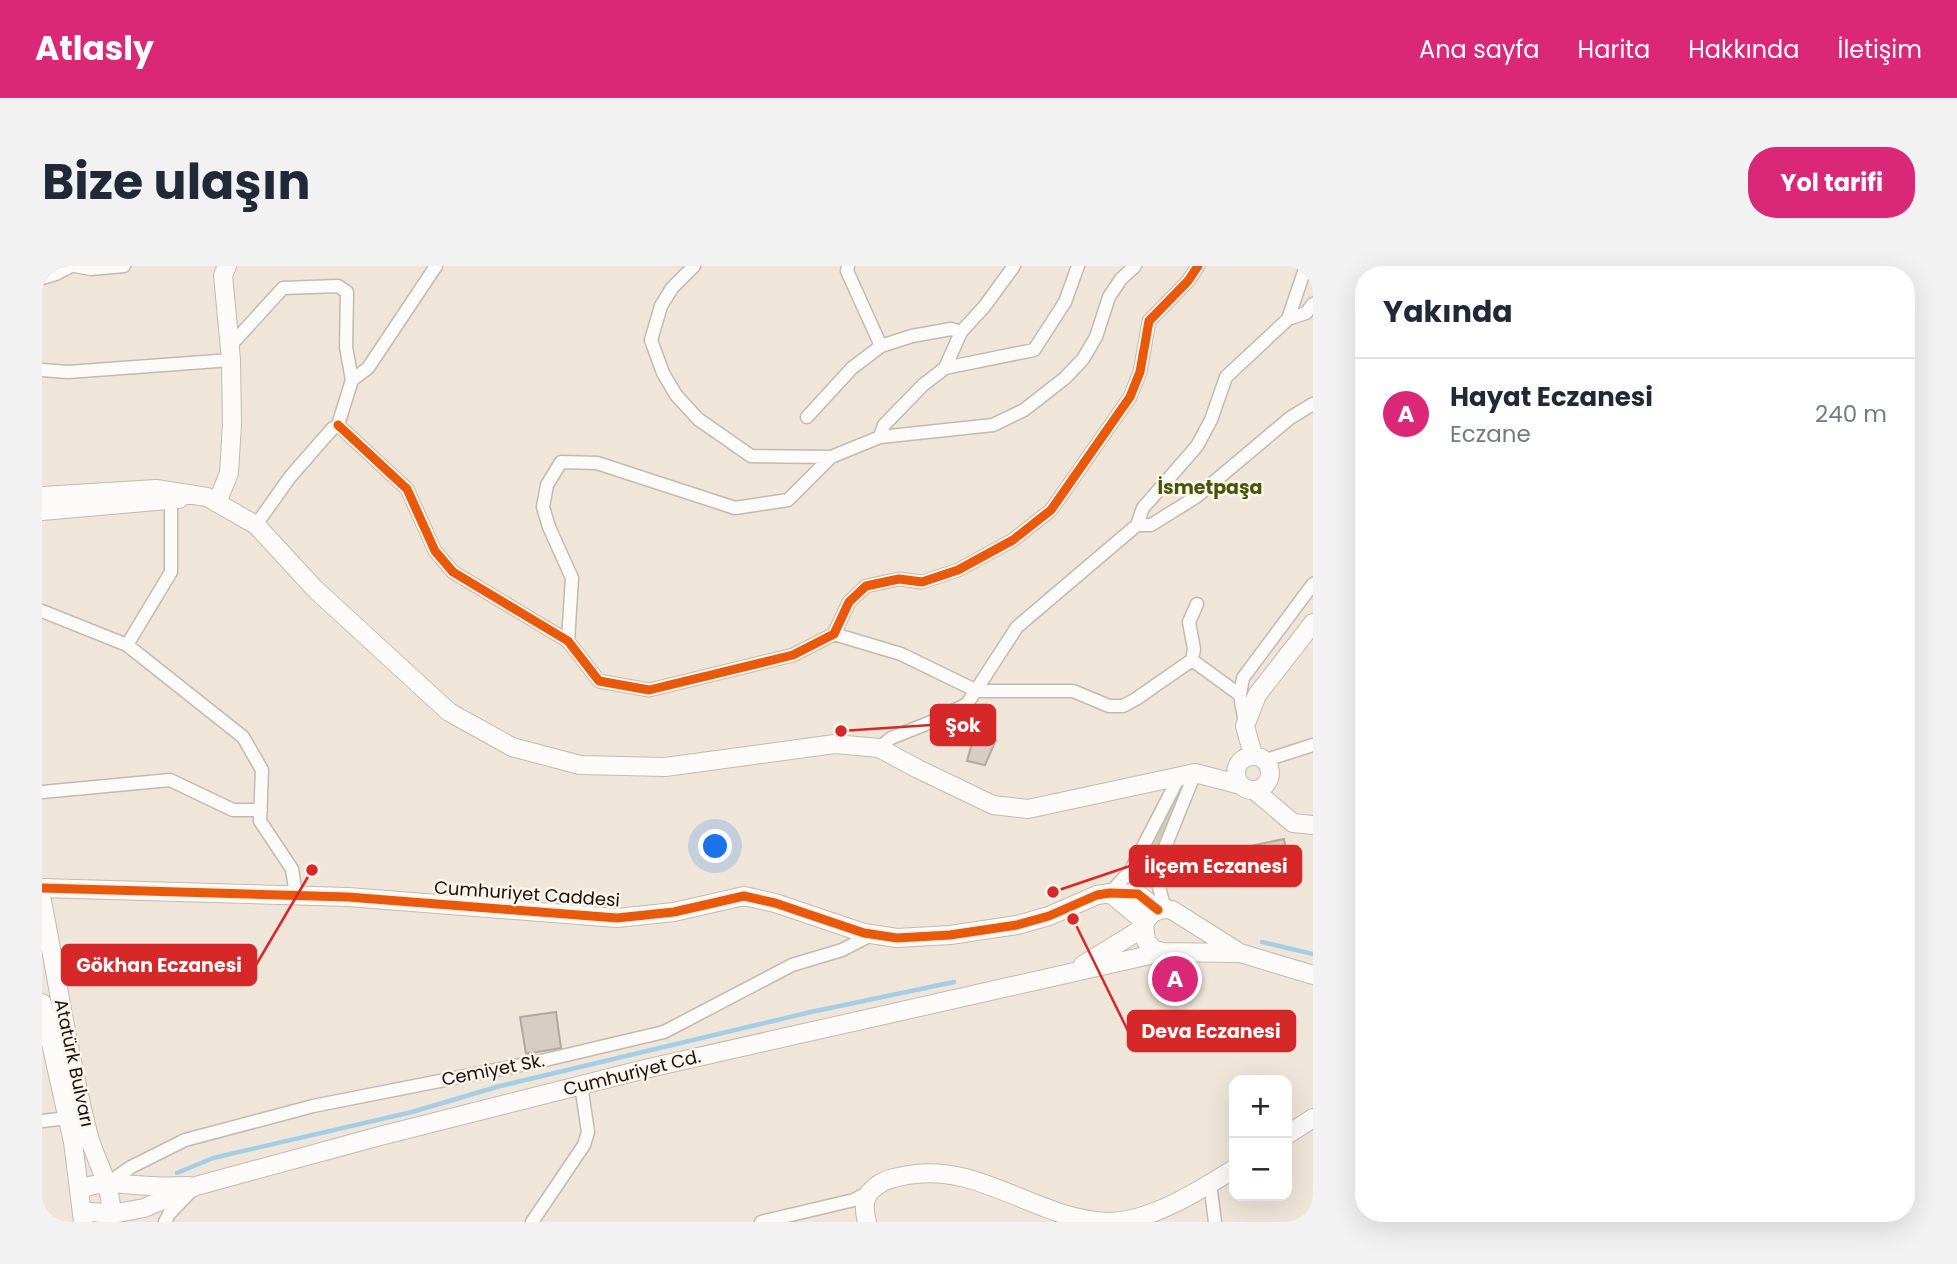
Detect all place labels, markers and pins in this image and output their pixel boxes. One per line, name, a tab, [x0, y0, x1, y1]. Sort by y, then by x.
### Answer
callout: Şok	[931, 705, 995, 745]
callout: İlçem Eczanesi	[1130, 846, 1301, 886]
callout: Gökhan Eczanesi	[62, 945, 256, 985]
pin: A	[1152, 953, 1198, 1005]
callout: Deva Eczanesi	[1128, 1011, 1295, 1051]

